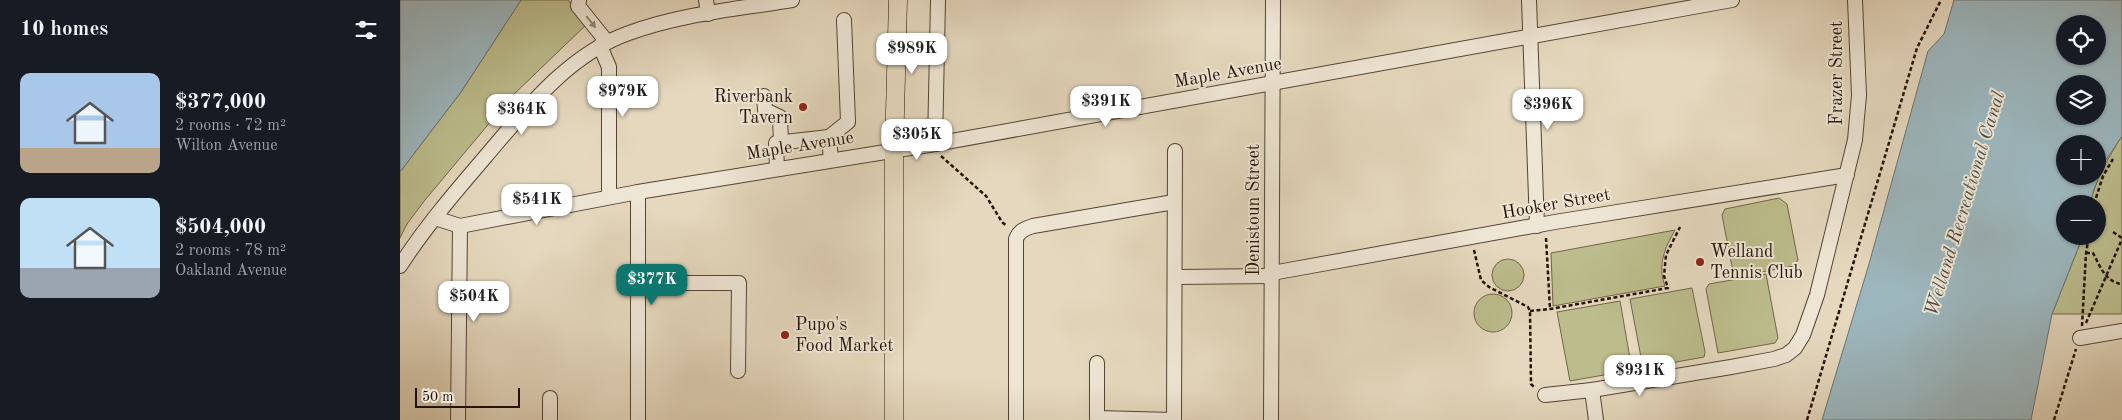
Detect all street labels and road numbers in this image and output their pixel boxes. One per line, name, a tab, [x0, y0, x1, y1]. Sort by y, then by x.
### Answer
street label: Frazer Street	[1828, 21, 1846, 125]
street label: Maple Avenue	[1173, 55, 1283, 91]
street label: Maple Avenue	[745, 129, 855, 163]
street label: Denistoun Street	[1245, 144, 1263, 276]
street label: Hooker Street	[1500, 186, 1612, 222]

